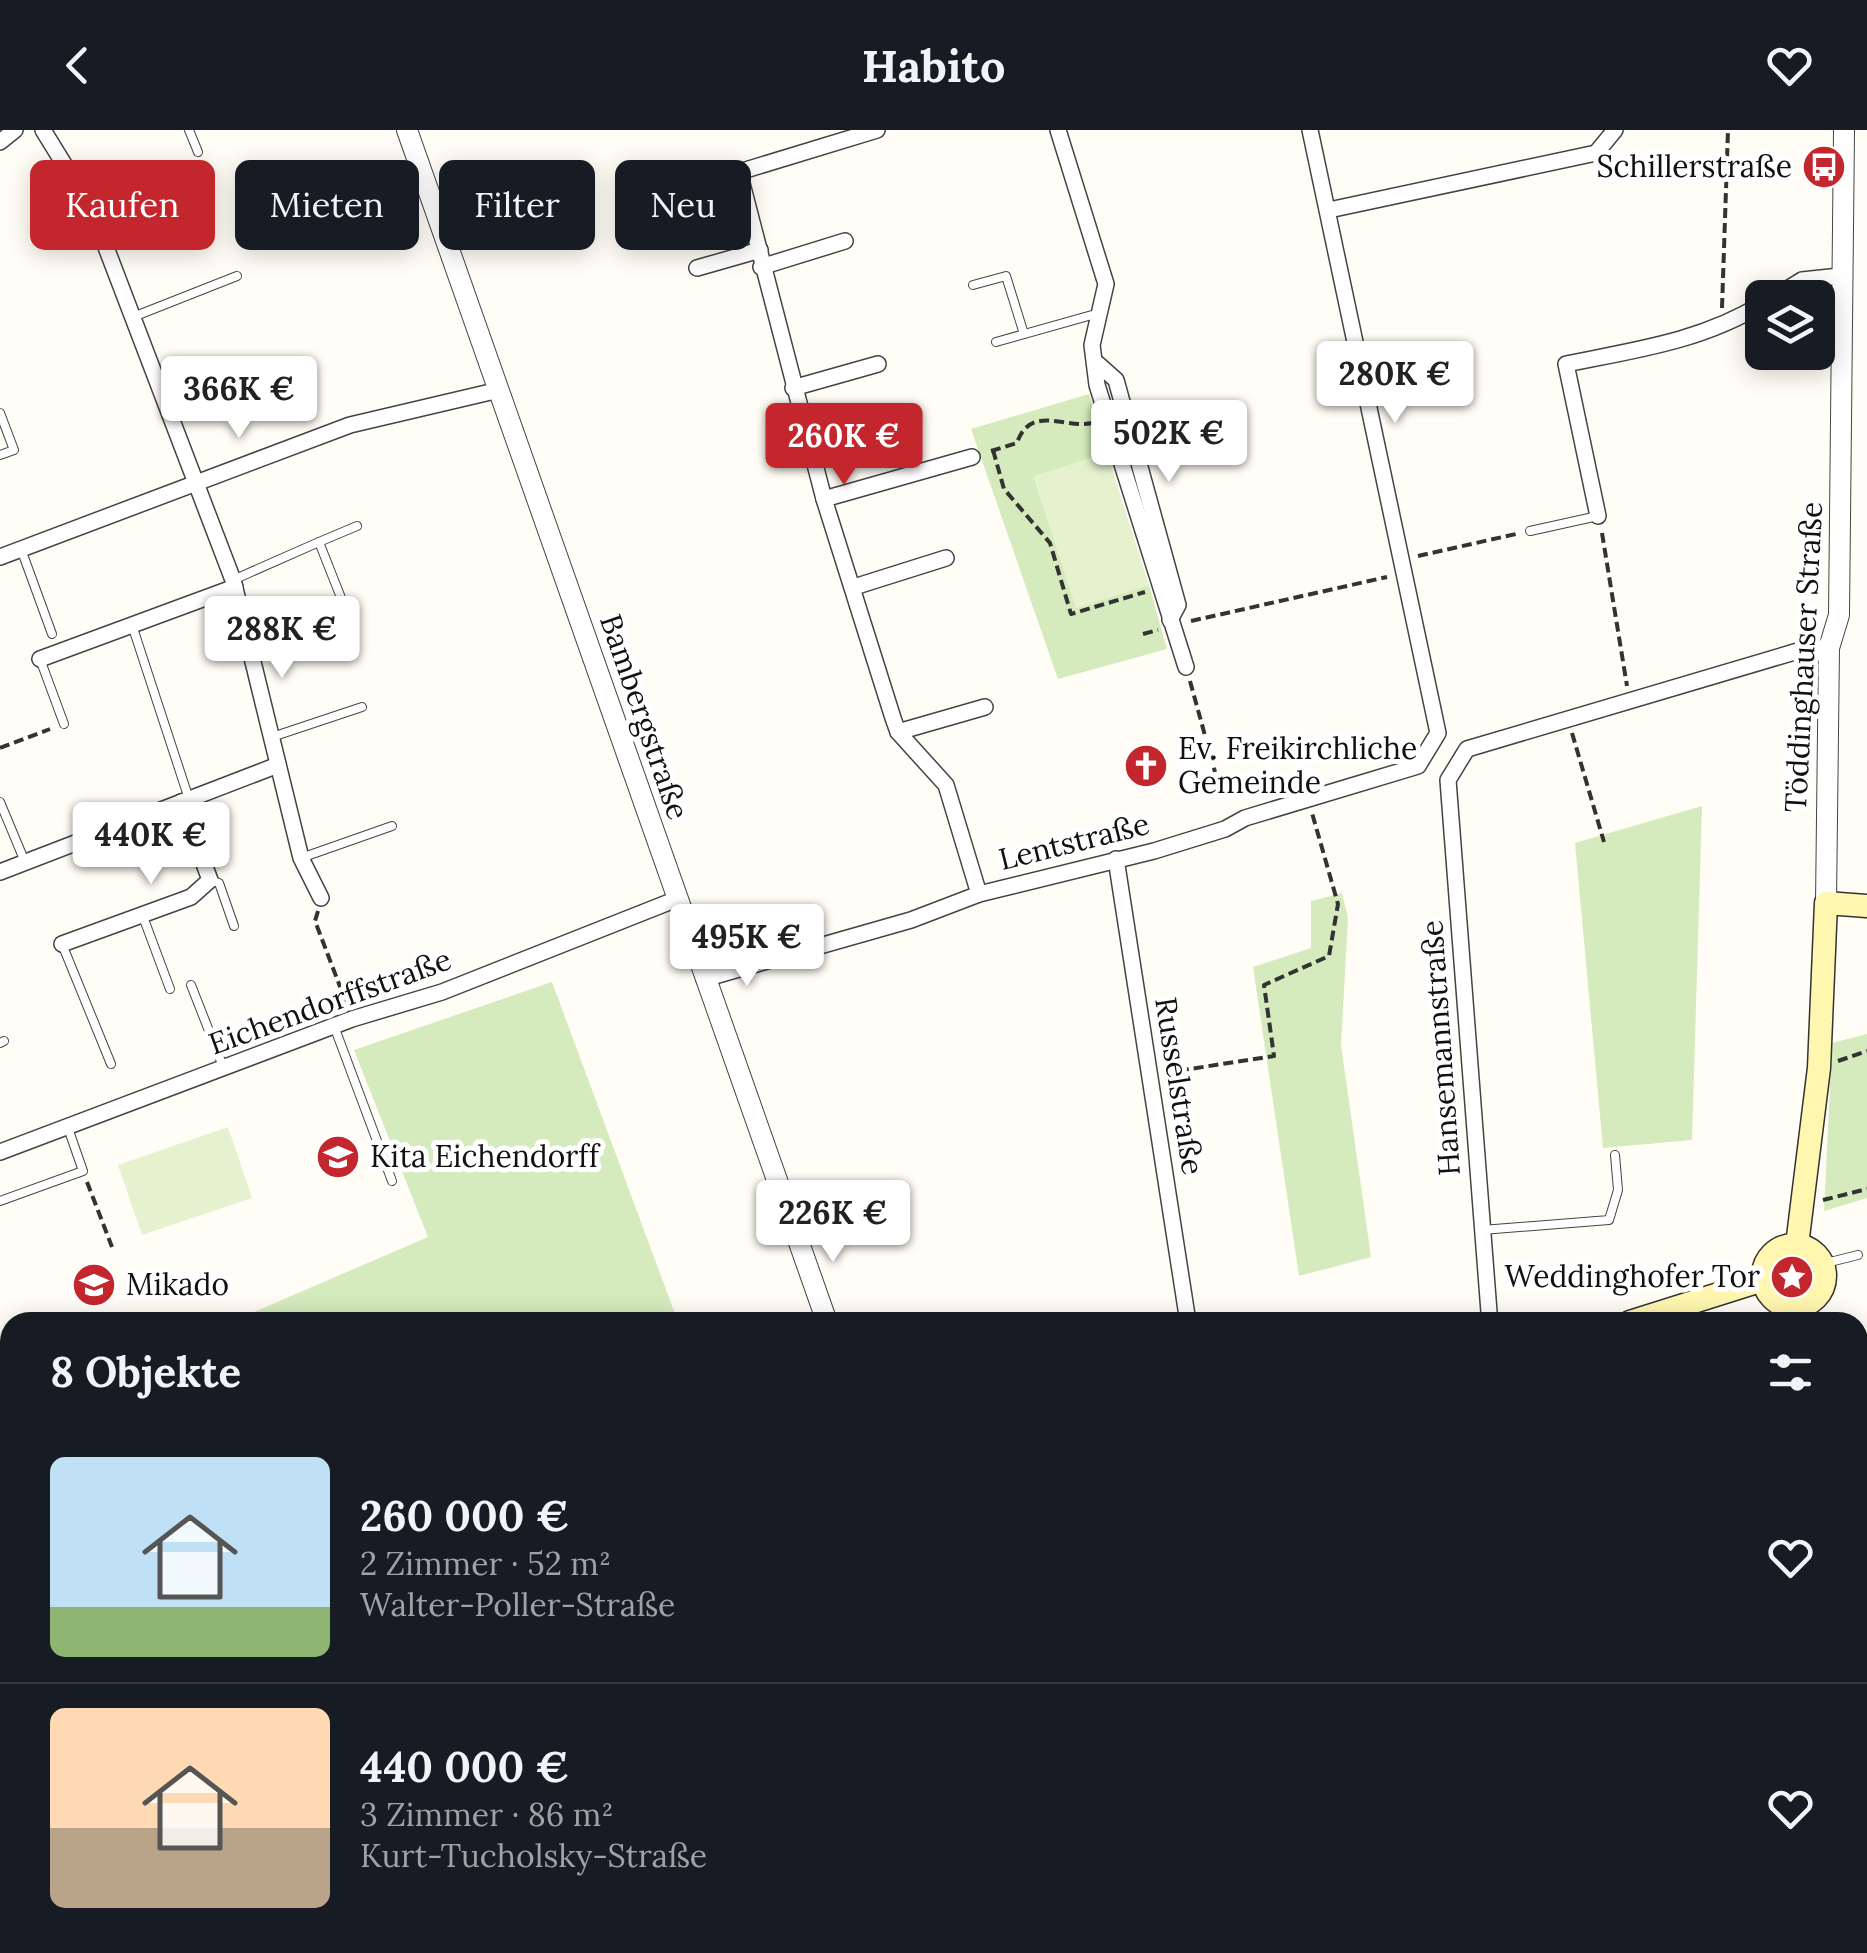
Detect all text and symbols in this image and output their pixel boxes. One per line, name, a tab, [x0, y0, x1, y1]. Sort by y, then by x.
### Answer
text: Habito	[862, 37, 1005, 94]
icon: back	[50, 38, 105, 93]
icon: heart	[1762, 38, 1817, 93]
bus stop icon: Schillerstraße	[1801, 144, 1847, 190]
place label: Schillerstraße	[1597, 147, 1792, 185]
chip: Kaufen	[30, 160, 215, 250]
chip: Mieten	[235, 160, 419, 250]
chip: Filter	[439, 160, 595, 250]
chip: Neu	[615, 160, 751, 250]
map controls	[1745, 280, 1835, 370]
button: layers	[1745, 280, 1835, 370]
pin: 280K €	[1314, 341, 1476, 426]
text: 280K €	[1339, 353, 1451, 394]
pin: 366K €	[158, 356, 320, 441]
text: 366K €	[183, 368, 295, 409]
pin: 502K €	[1088, 400, 1250, 485]
pin: 260K €	[763, 403, 925, 488]
text: 502K €	[1113, 412, 1225, 453]
text: 260K €	[788, 415, 900, 456]
street label: Töddinghauser Straße	[1776, 501, 1831, 813]
pin: 288K €	[201, 596, 363, 681]
text: 288K €	[227, 608, 337, 649]
street label: Bambergstraße	[591, 609, 698, 825]
place label: Ev. Freikirchliche Gemeinde	[1178, 729, 1417, 801]
church icon: Ev. Freikirchliche Gemeinde	[1123, 743, 1169, 789]
pin: 440K €	[70, 802, 232, 887]
street label: Lentstraße	[995, 804, 1153, 878]
text: 440K €	[95, 814, 207, 855]
pin: 495K €	[666, 904, 828, 989]
text: 495K €	[692, 916, 802, 957]
street label: Hansemannstraße	[1412, 919, 1468, 1177]
street label: Eichendorffstraße	[203, 940, 456, 1063]
street label: Russelstraße	[1147, 994, 1213, 1177]
school or university icon: Kita Eichendorff	[315, 1134, 361, 1180]
place label: Kita Eichendorff	[370, 1137, 601, 1175]
pin: 226K €	[752, 1180, 914, 1265]
text: 226K €	[778, 1192, 888, 1233]
place icon: Weddinghofer Tor	[1769, 1254, 1815, 1300]
place label: Weddinghofer Tor	[1505, 1257, 1760, 1296]
school or university icon: Mikado	[71, 1262, 117, 1308]
place label: Mikado	[126, 1265, 229, 1303]
text: 8 Objekte	[50, 1345, 241, 1399]
icon: filters	[1763, 1345, 1818, 1400]
text: 260 000 €	[360, 1489, 569, 1543]
icon: home	[130, 1497, 250, 1617]
icon: heart	[1763, 1530, 1818, 1585]
text: 2 Zimmer · 52 m²	[360, 1543, 611, 1584]
text: Walter-Poller-Straße	[360, 1584, 675, 1625]
text: 440 000 €	[360, 1740, 569, 1794]
icon: home	[130, 1748, 250, 1868]
icon: heart	[1763, 1781, 1818, 1836]
text: 3 Zimmer · 86 m²	[360, 1794, 614, 1835]
text: Kurt-Tucholsky-Straße	[360, 1835, 707, 1876]

